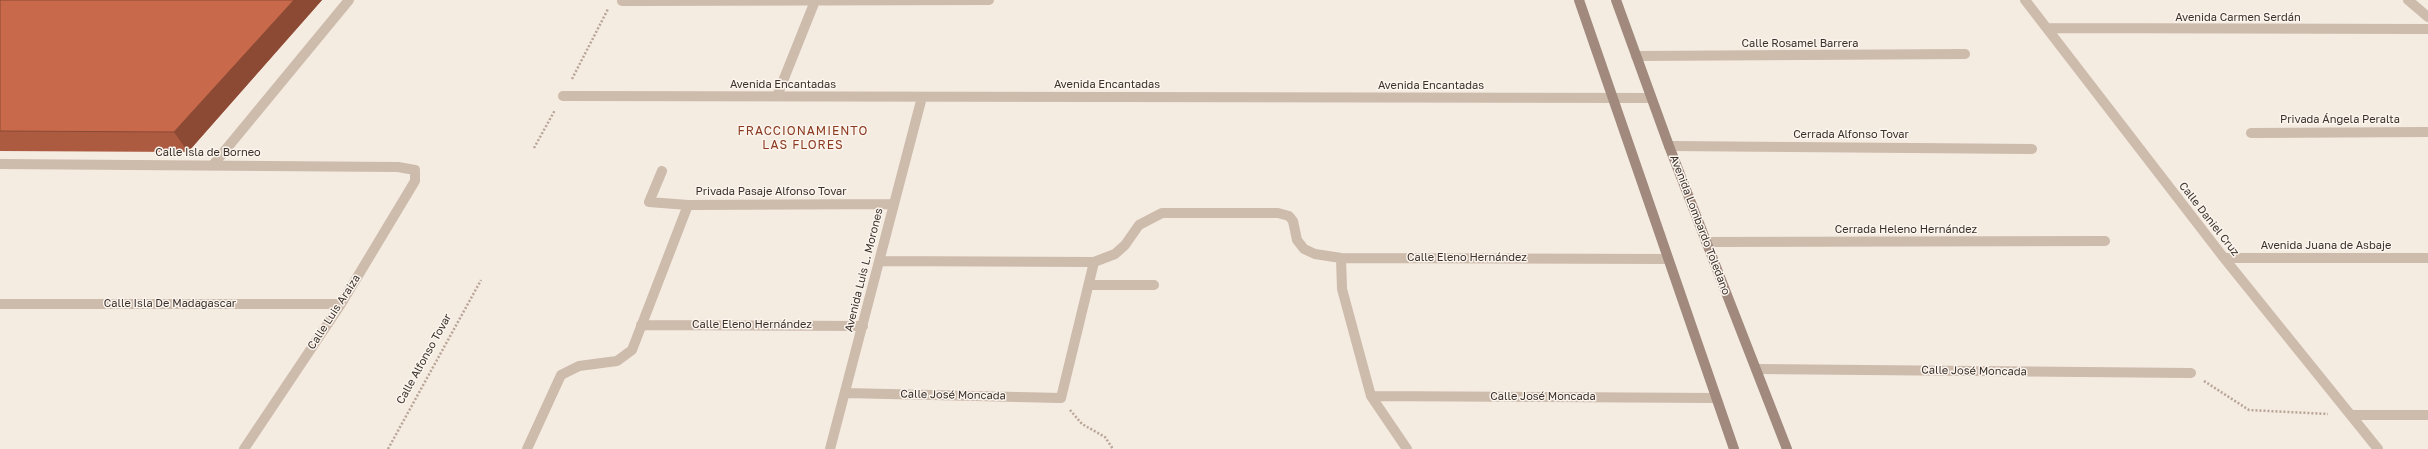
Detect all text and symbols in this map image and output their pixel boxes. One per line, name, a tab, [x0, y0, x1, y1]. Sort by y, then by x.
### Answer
street label: Avenida Carmen Serdán	[2175, 11, 2301, 25]
street label: Calle Rosamel Barrera	[1742, 37, 1858, 51]
street label: Avenida Encantadas	[730, 78, 836, 92]
street label: Avenida Encantadas	[1054, 78, 1160, 92]
street label: Avenida Encantadas	[1378, 79, 1484, 93]
street label: Privada Ángela Peralta	[2280, 113, 2400, 127]
district label: FRACCIONAMIENTO LAS FLORES	[738, 124, 868, 152]
street label: Cerrada Alfonso Tovar	[1793, 128, 1909, 142]
street label: Calle Isla de Borneo	[155, 146, 261, 160]
street label: Avenida Lombardo Toledano	[1667, 153, 1733, 297]
street label: Calle Daniel Cruz	[2176, 179, 2242, 259]
street label: Privada Pasaje Alfonso Tovar	[695, 185, 847, 199]
street label: Avenida Luis L. Morones	[842, 207, 886, 333]
street label: Cerrada Heleno Hernández	[1835, 223, 1977, 237]
street label: Avenida Juana de Asbaje	[2261, 239, 2391, 253]
street label: Calle Eleno Hernández	[1407, 251, 1527, 265]
street label: Calle Luis Araiza	[305, 272, 363, 352]
street label: Calle Isla De Madagascar	[104, 297, 236, 311]
street label: Calle Alfonso Tovar	[394, 312, 454, 406]
street label: Calle Eleno Hernández	[692, 318, 812, 332]
street label: Calle José Moncada	[1921, 363, 2027, 379]
street label: Calle José Moncada	[900, 387, 1006, 403]
street label: Calle José Moncada	[1490, 390, 1596, 404]

